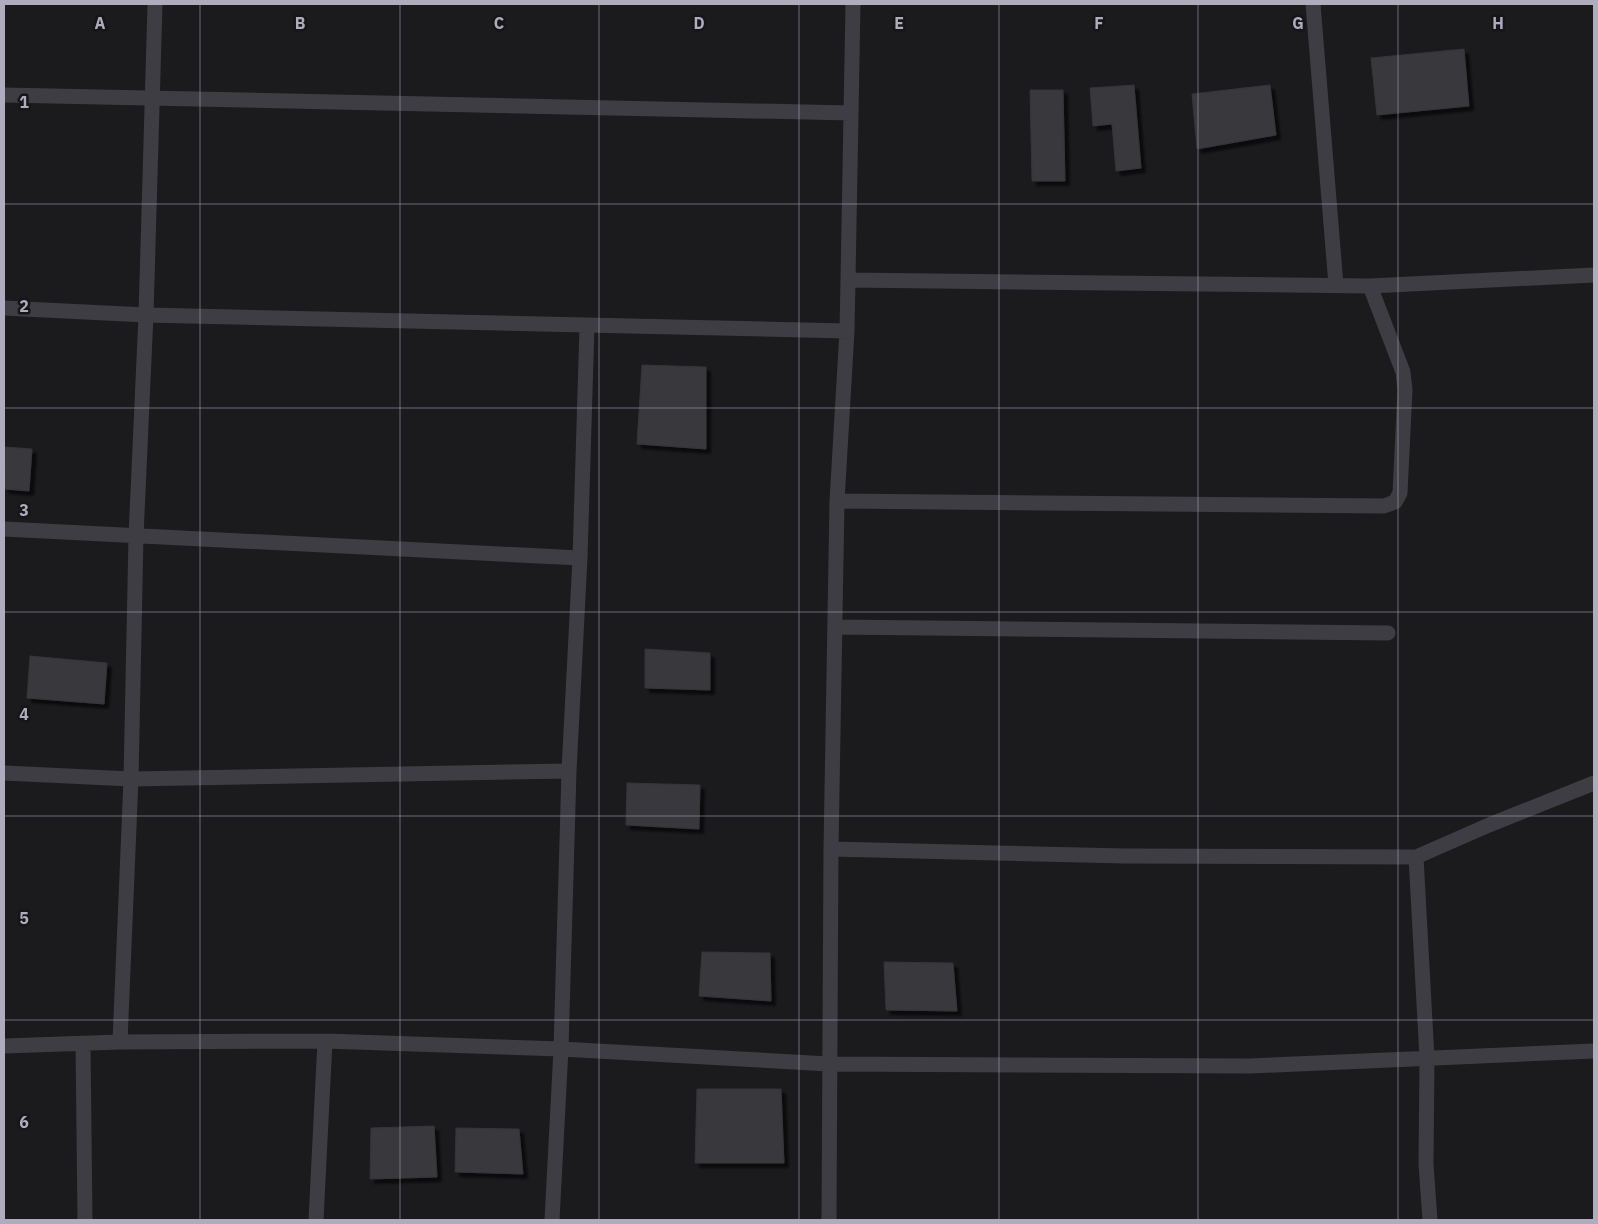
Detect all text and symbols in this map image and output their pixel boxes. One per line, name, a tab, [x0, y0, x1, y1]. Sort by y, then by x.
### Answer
text: A	[95, 13, 106, 33]
text: B	[295, 13, 306, 33]
text: C	[494, 13, 504, 33]
text: D	[693, 13, 705, 33]
text: E	[894, 13, 904, 33]
text: F	[1094, 13, 1104, 33]
text: G	[1292, 13, 1304, 33]
text: H	[1492, 13, 1504, 33]
text: 1	[19, 92, 29, 112]
text: 2	[19, 296, 29, 316]
text: 3	[19, 500, 29, 520]
text: 4	[19, 704, 29, 724]
text: 5	[19, 908, 29, 928]
text: 6	[19, 1112, 29, 1132]

